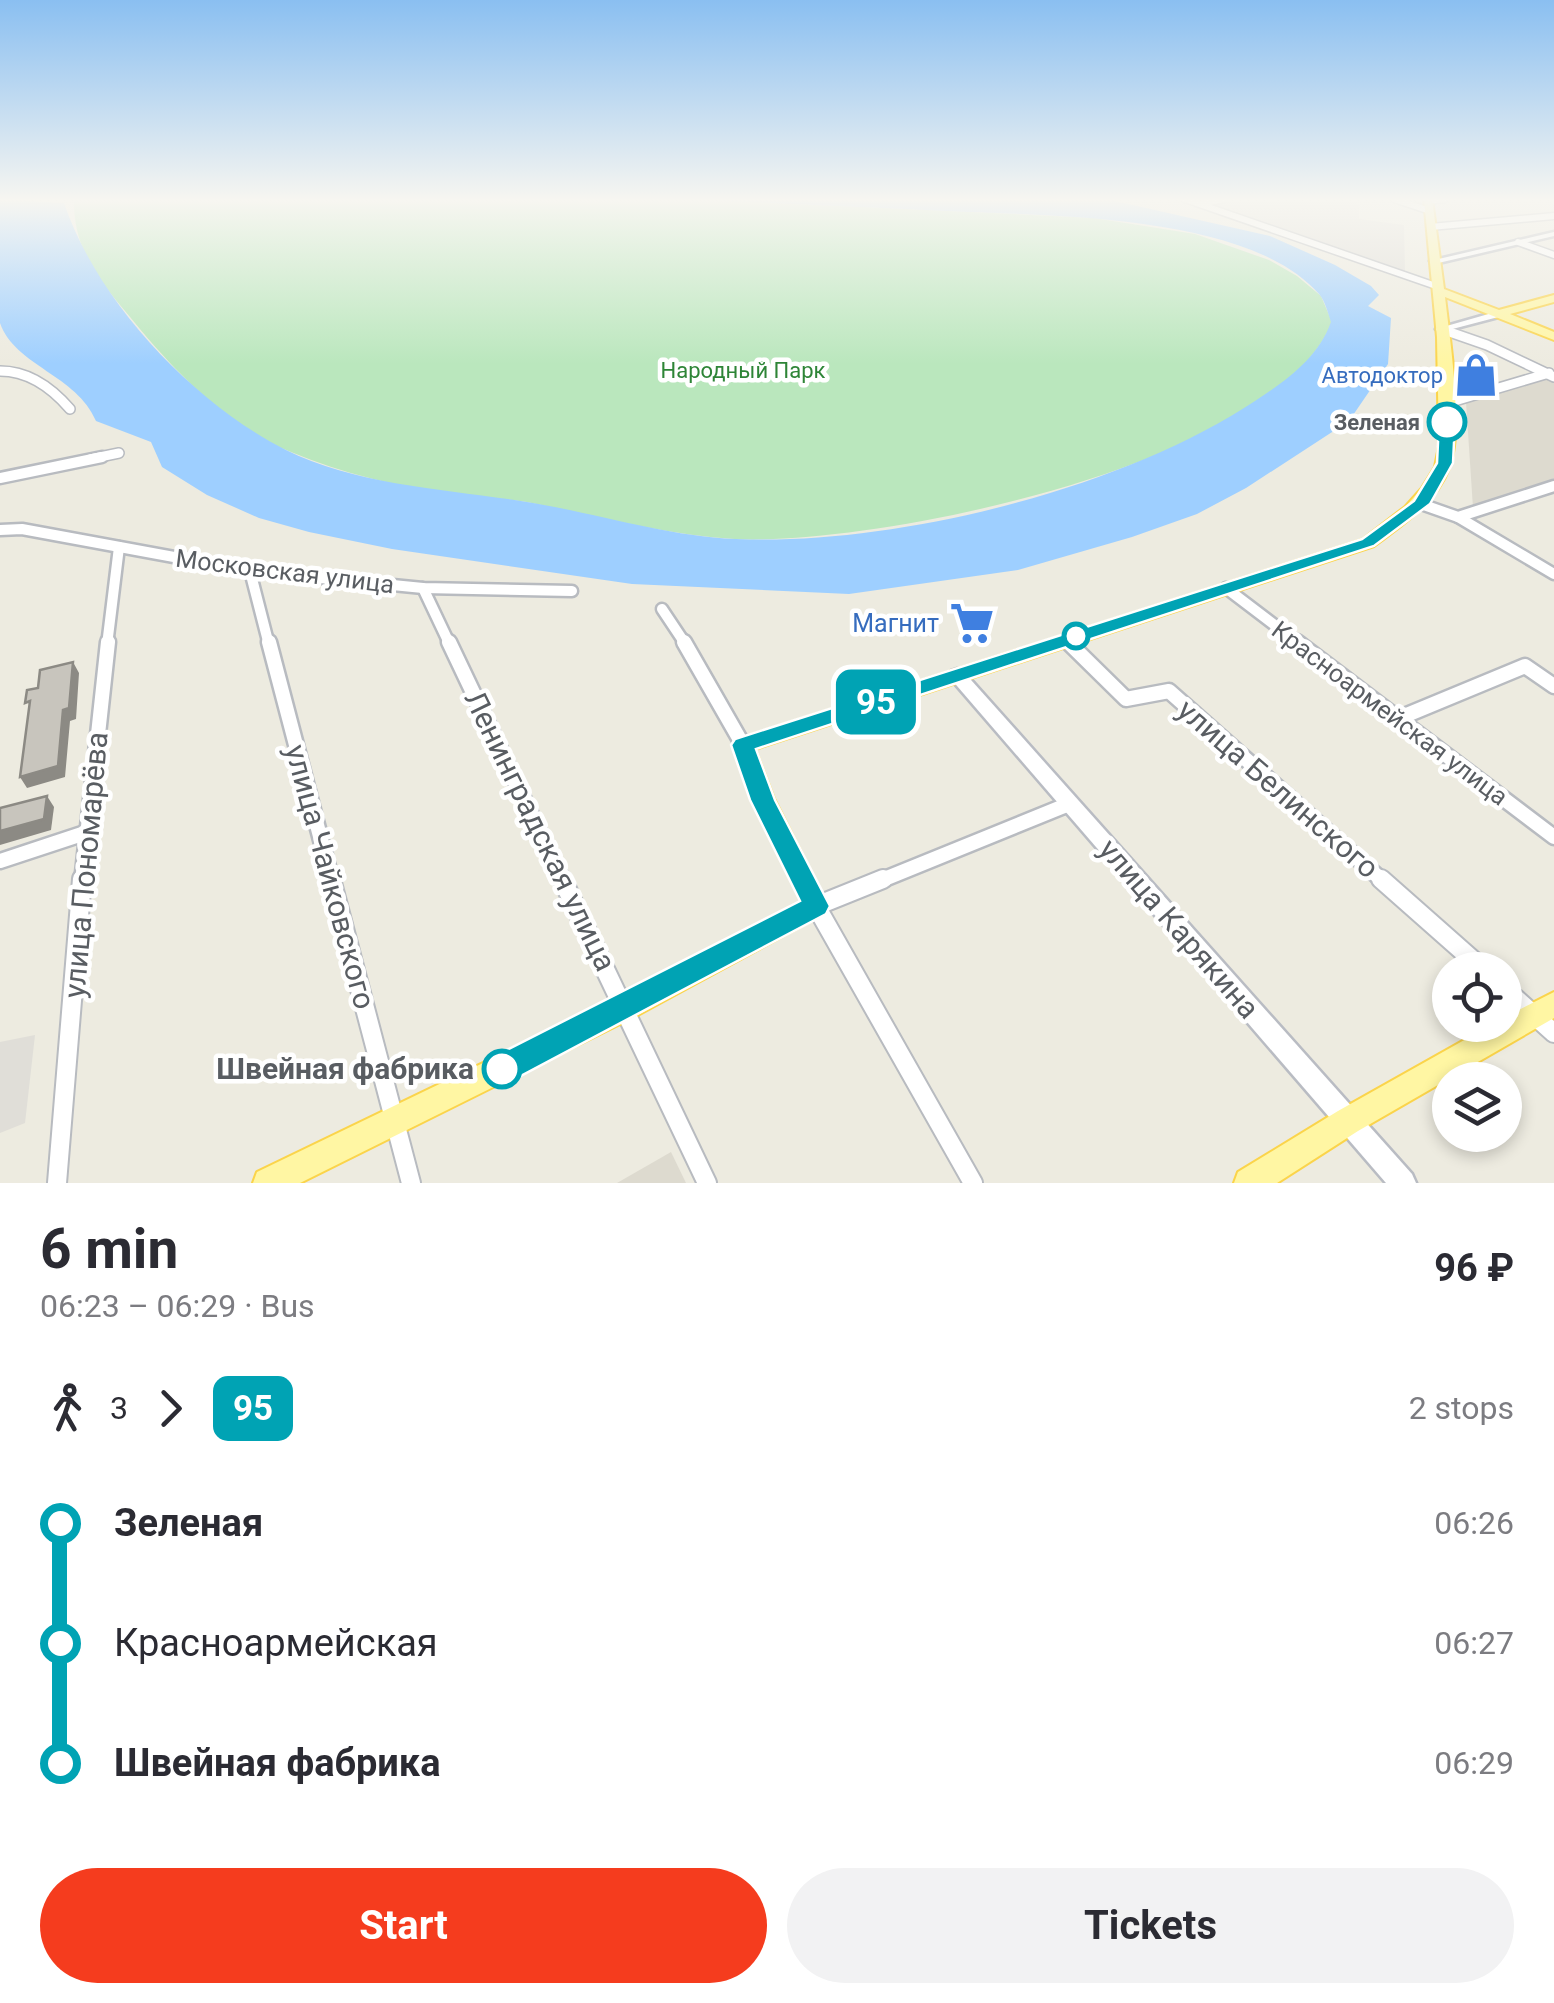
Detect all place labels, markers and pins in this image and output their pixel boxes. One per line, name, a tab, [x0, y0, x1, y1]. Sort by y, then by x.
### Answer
shop icon: Автодоктор	[1452, 351, 1500, 399]
place label: Автодоктор	[1322, 363, 1443, 388]
marker: Зеленая	[1428, 403, 1466, 441]
place label: Зеленая	[1334, 410, 1420, 435]
supermarket icon: Магнит	[948, 599, 996, 647]
place label: Магнит	[852, 609, 939, 638]
unlabelled marker	[1063, 623, 1089, 649]
marker: Швейная фабрика	[483, 1050, 521, 1088]
place label: Швейная фабрика	[216, 1051, 474, 1086]

